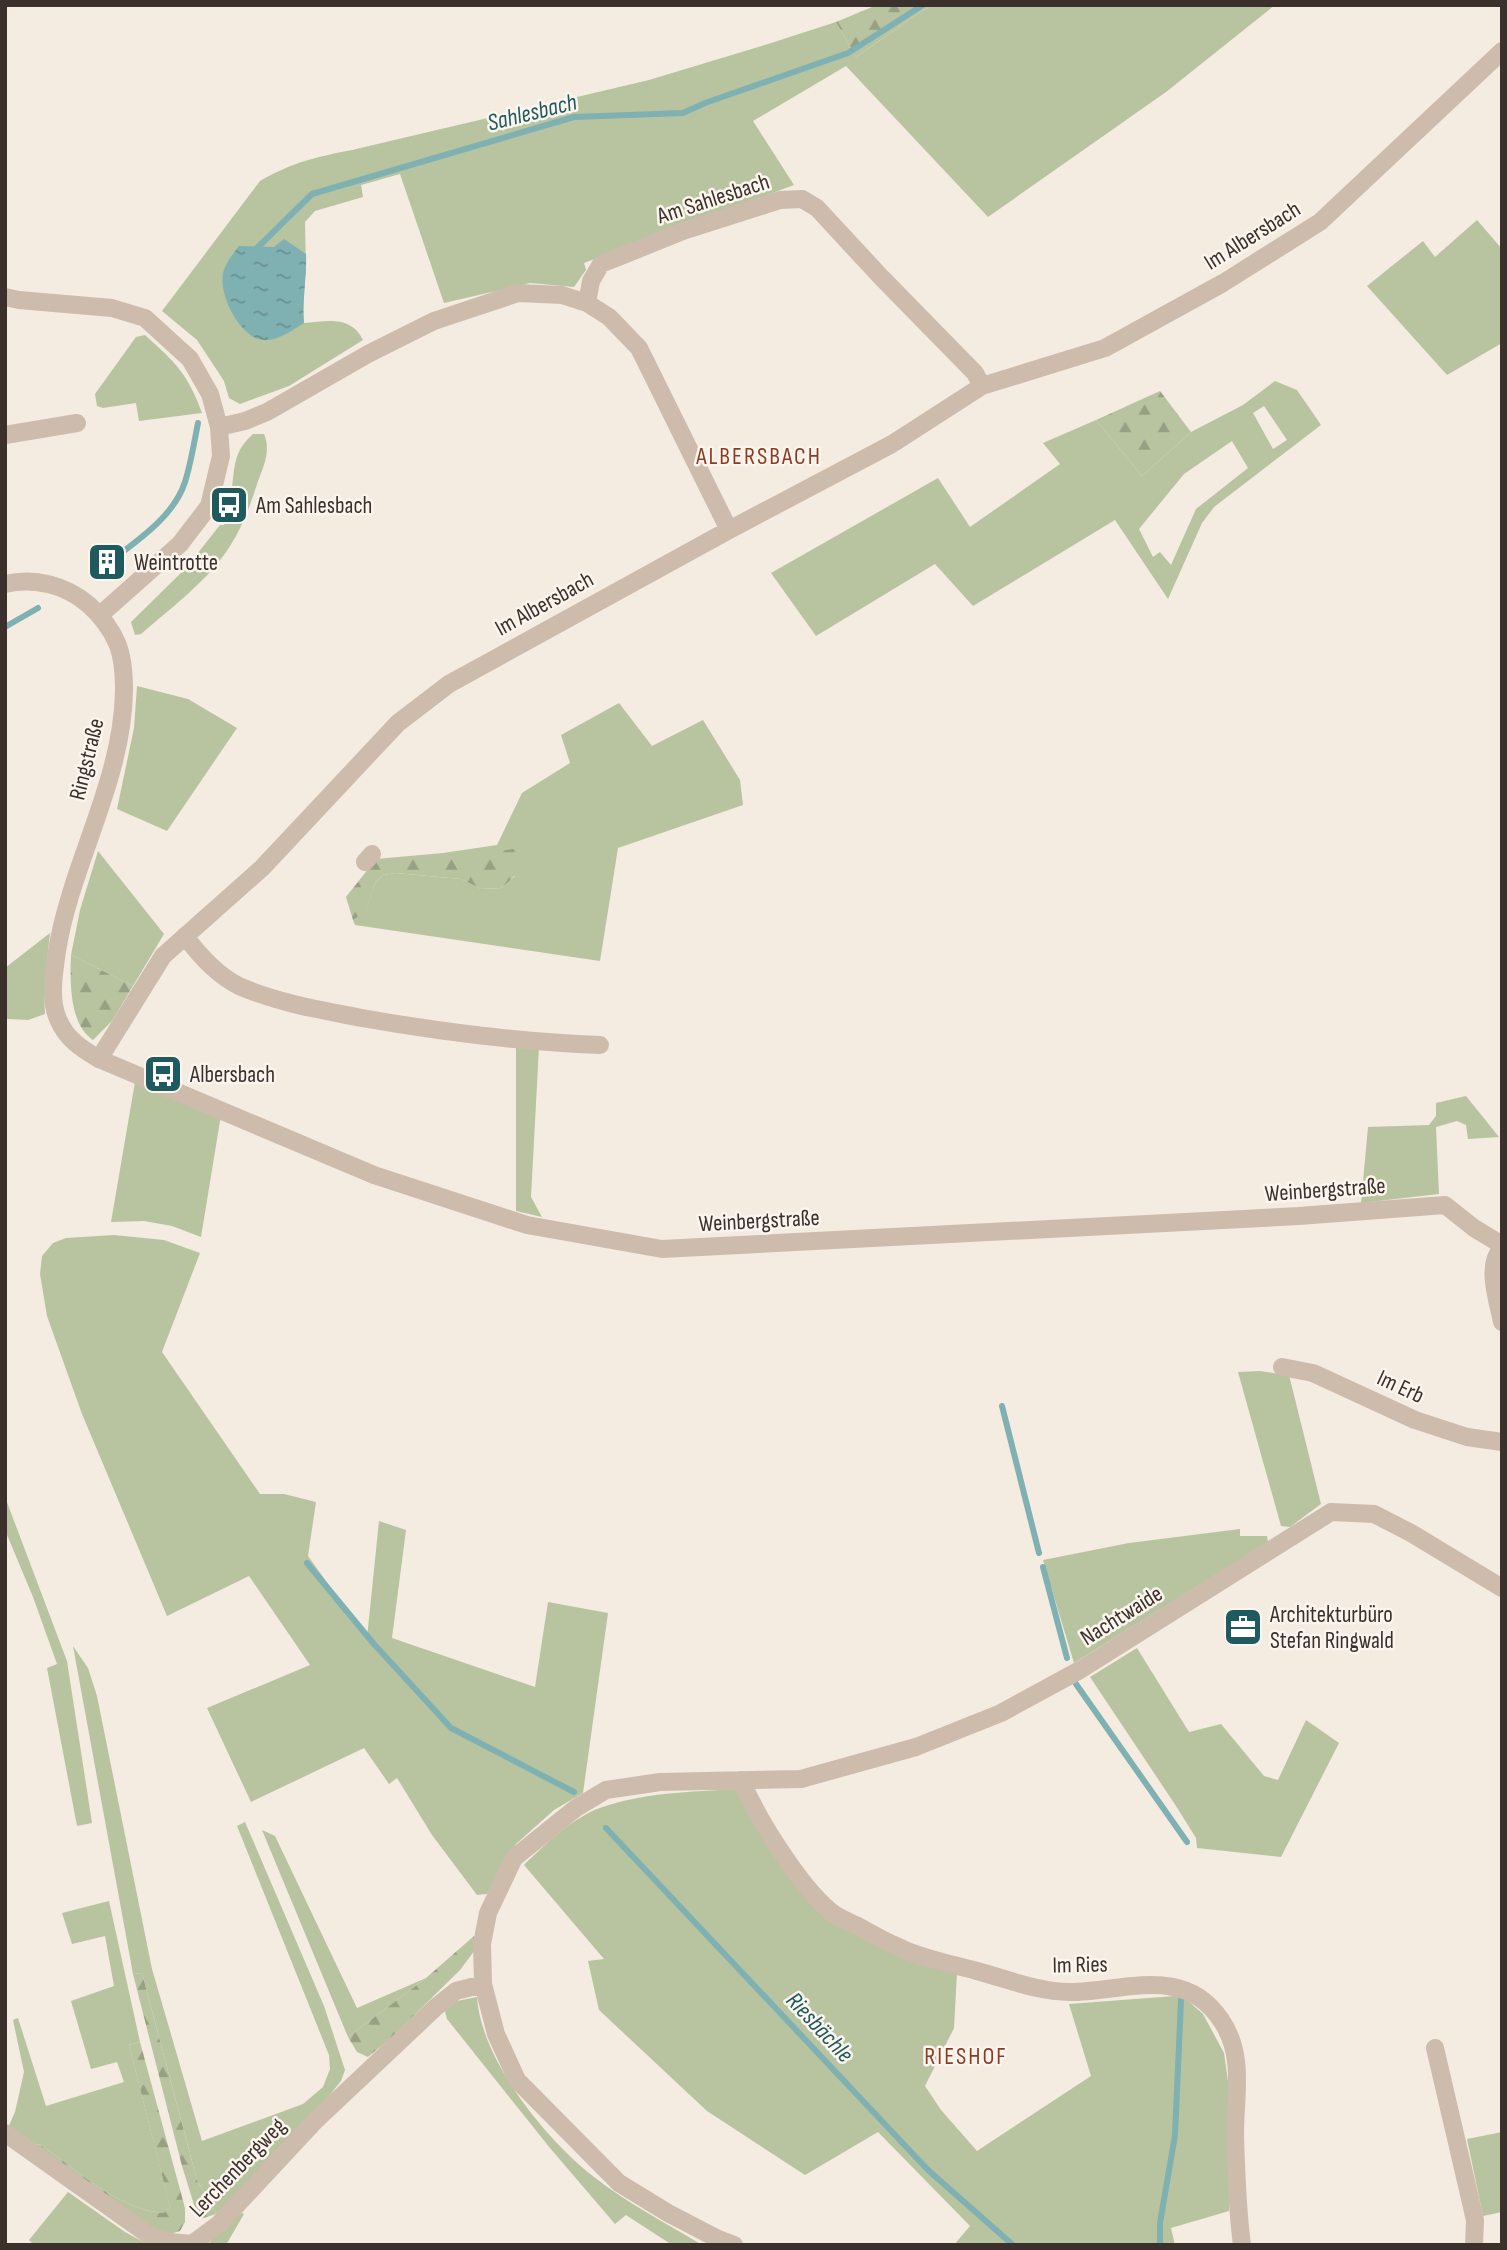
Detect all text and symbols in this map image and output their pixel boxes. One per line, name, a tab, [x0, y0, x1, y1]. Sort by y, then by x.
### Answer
water label: Sahlesbach	[485, 87, 580, 138]
street label: Am Sahlesbach	[653, 168, 773, 231]
street label: Im Albersbach	[1199, 195, 1306, 276]
district label: ALBERSBACH	[695, 442, 822, 471]
bus stop icon: Am Sahlesbach	[208, 484, 250, 526]
place label: Am Sahlesbach	[255, 492, 372, 520]
building icon: Weintrotte	[86, 541, 128, 583]
place label: Weintrotte	[134, 549, 218, 577]
street label: Im Albersbach	[490, 565, 599, 642]
street label: Ringstraße	[63, 715, 111, 803]
bus stop icon: Albersbach	[142, 1053, 184, 1095]
place label: Albersbach	[189, 1061, 275, 1089]
street label: Weinbergstraße	[1264, 1172, 1386, 1208]
street label: Weinbergstraße	[698, 1204, 820, 1238]
street label: Im Erb	[1373, 1364, 1429, 1410]
street label: Nachtwaide	[1075, 1580, 1168, 1652]
place label: Architekturbüro Stefan Ringwald	[1269, 1601, 1394, 1655]
office icon: Architekturbüro Stefan Ringwald	[1222, 1606, 1264, 1648]
street label: Im Ries	[1052, 1951, 1108, 1979]
water label: Riesbächle	[780, 1986, 859, 2069]
district label: RIESHOF	[924, 2042, 1008, 2071]
street label: Lerchenbergweg	[184, 2112, 292, 2223]

